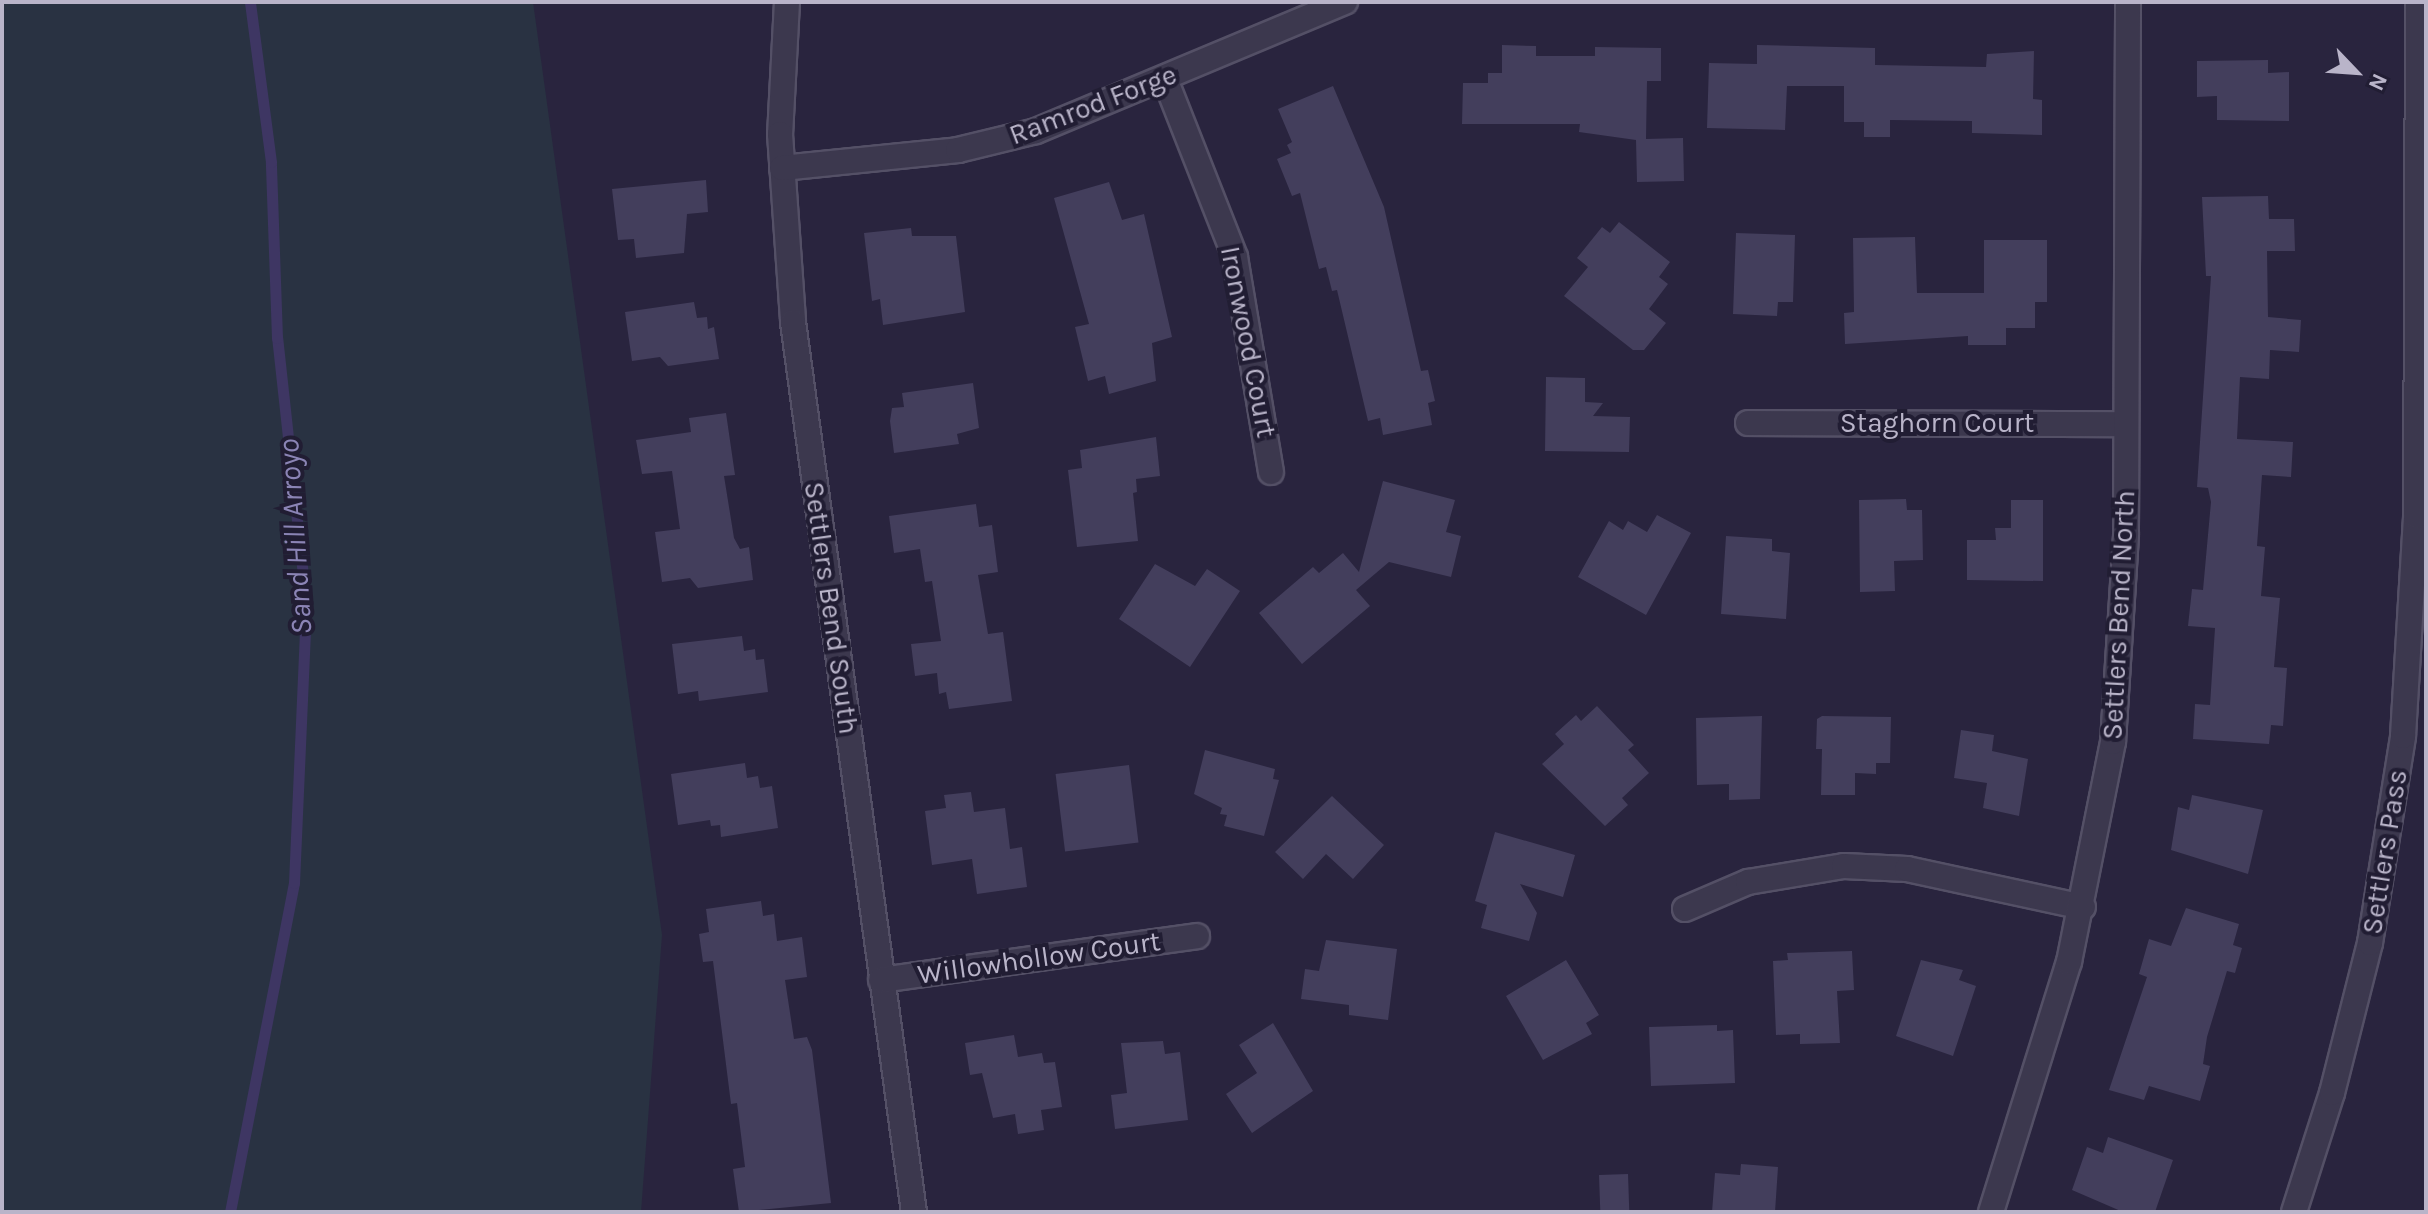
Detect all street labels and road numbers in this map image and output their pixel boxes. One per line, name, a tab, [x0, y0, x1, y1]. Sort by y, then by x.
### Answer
street label: Ramrod Forge	[1005, 58, 1181, 152]
street label: Ironwood Court	[1213, 243, 1283, 441]
street label: Staghorn Court	[1840, 406, 2034, 440]
street label: Settlers Bend South	[797, 480, 865, 736]
street label: Settlers Bend North	[2096, 489, 2142, 741]
street label: Settlers Pass	[2355, 767, 2415, 937]
street label: Willowhollow Court	[915, 924, 1163, 992]

